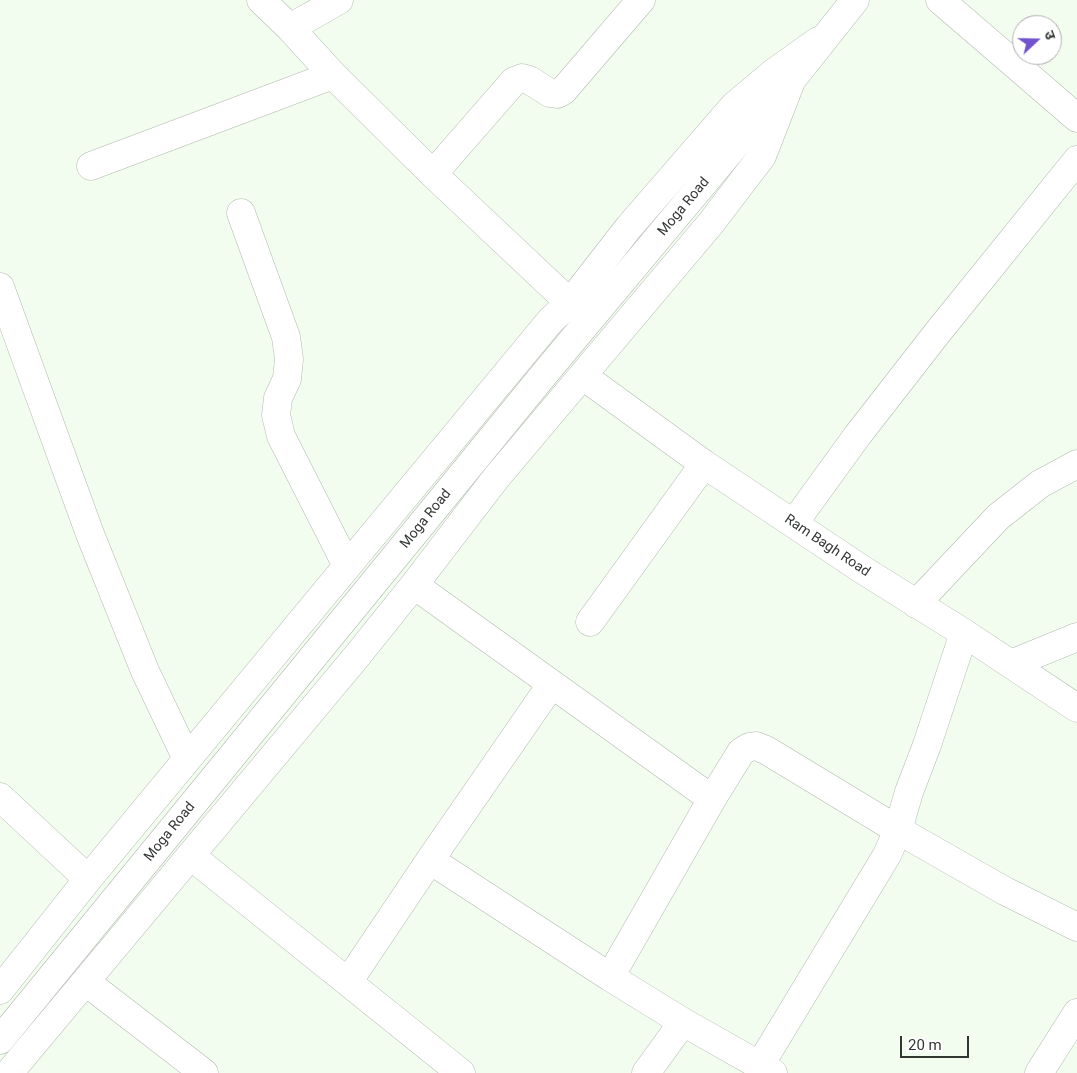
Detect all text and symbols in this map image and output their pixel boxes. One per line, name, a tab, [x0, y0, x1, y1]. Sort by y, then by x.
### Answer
north arrow	[1012, 15, 1062, 65]
text: उ	[1041, 28, 1059, 42]
street label: Moga Road	[655, 174, 713, 240]
street label: Moga Road	[397, 486, 455, 552]
street label: Ram Bagh Road	[781, 511, 873, 581]
street label: Moga Road	[141, 799, 199, 865]
scale bar	[902, 1026, 971, 1058]
text: 20 m	[908, 1036, 942, 1054]

